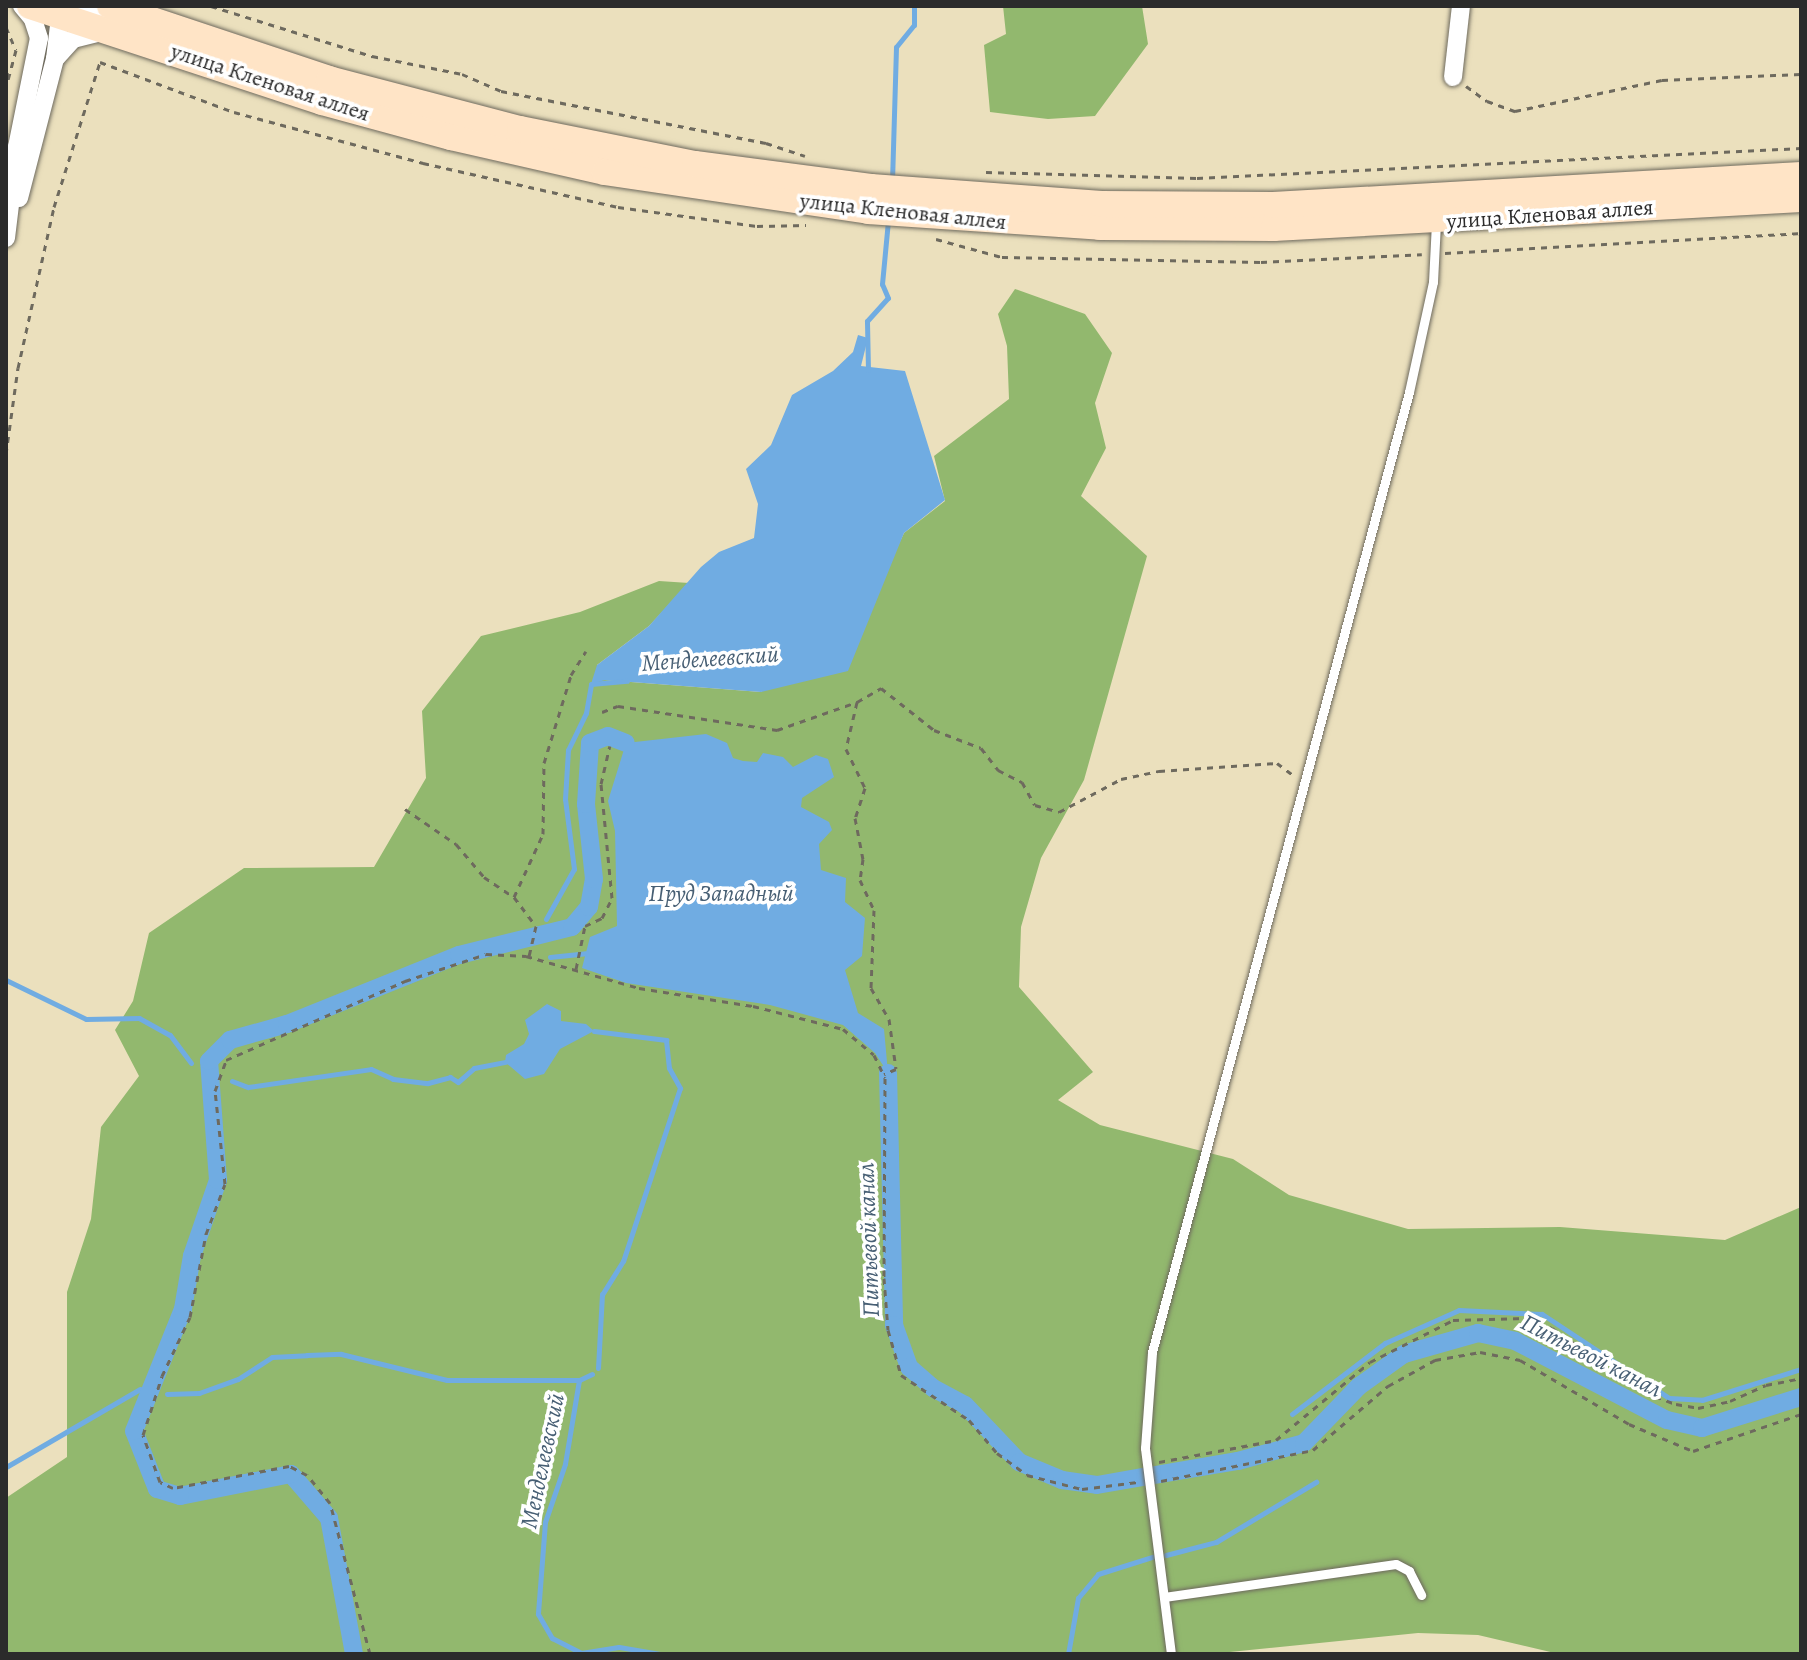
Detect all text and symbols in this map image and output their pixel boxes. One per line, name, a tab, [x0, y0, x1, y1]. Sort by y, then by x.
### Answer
street label: улица Кленовая аллея	[167, 38, 373, 128]
street label: улица Кленовая аллея	[799, 188, 1007, 236]
street label: улица Кленовая аллея	[1446, 195, 1654, 235]
water label: Менделеевский	[640, 640, 780, 678]
water label: Пруд Западный	[648, 880, 794, 908]
water label: Питьевой канал	[852, 1162, 886, 1318]
water label: Питьевой канал	[1516, 1308, 1666, 1404]
water label: Менделеевский	[515, 1391, 571, 1531]

